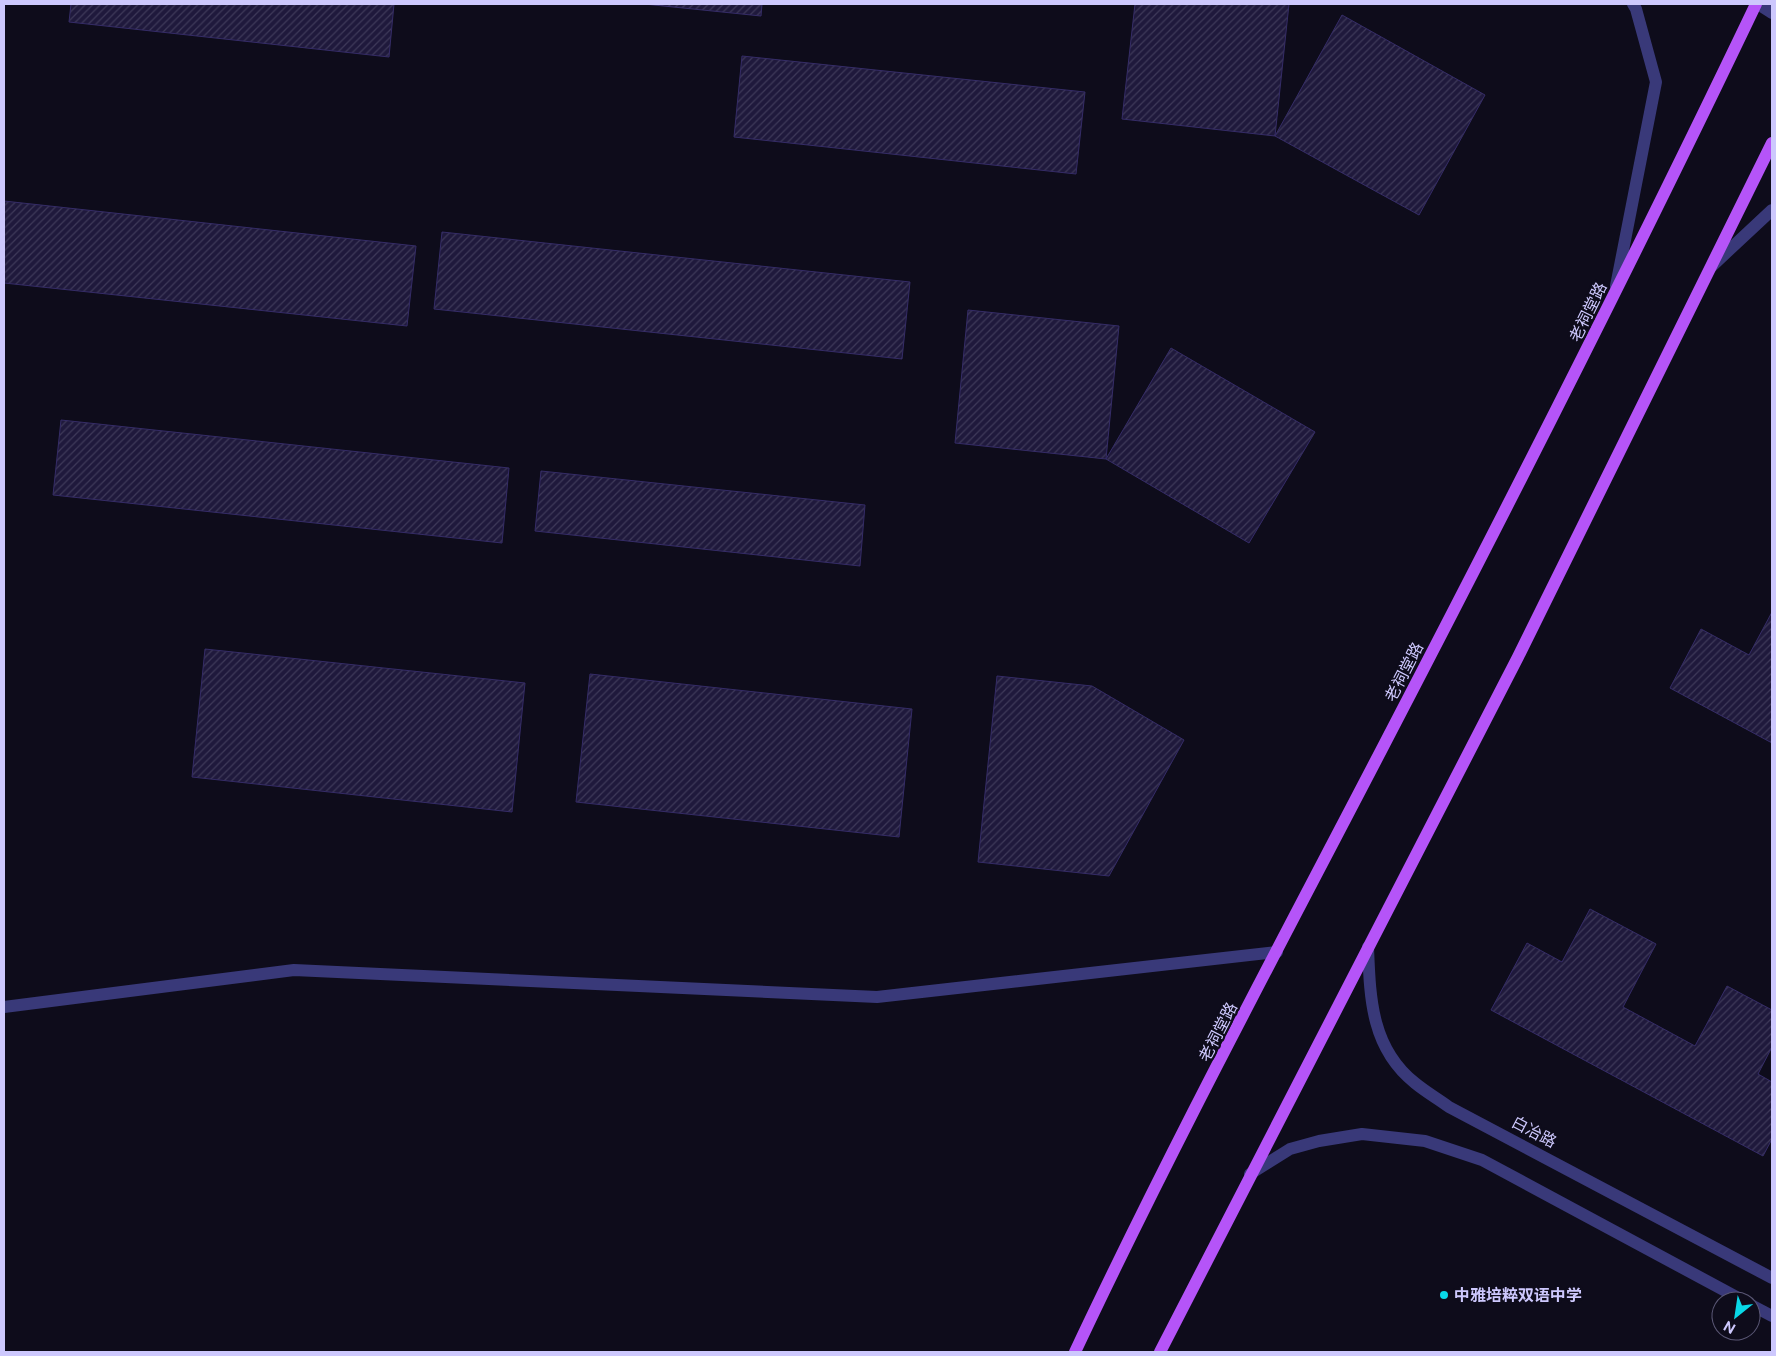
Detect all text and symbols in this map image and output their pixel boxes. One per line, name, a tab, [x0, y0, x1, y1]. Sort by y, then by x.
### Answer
street label: 老祠堂路	[1565, 279, 1611, 345]
street label: 老祠堂路	[1381, 639, 1427, 705]
street label: 老祠堂路	[1195, 999, 1241, 1065]
street label: 白冶路	[1508, 1112, 1560, 1152]
place label: 中雅培粹双语中学	[1454, 1286, 1582, 1305]
marker: 中雅培粹双语中学	[1438, 1289, 1450, 1301]
north arrow	[1711, 1291, 1761, 1341]
text: N	[1721, 1318, 1738, 1337]

